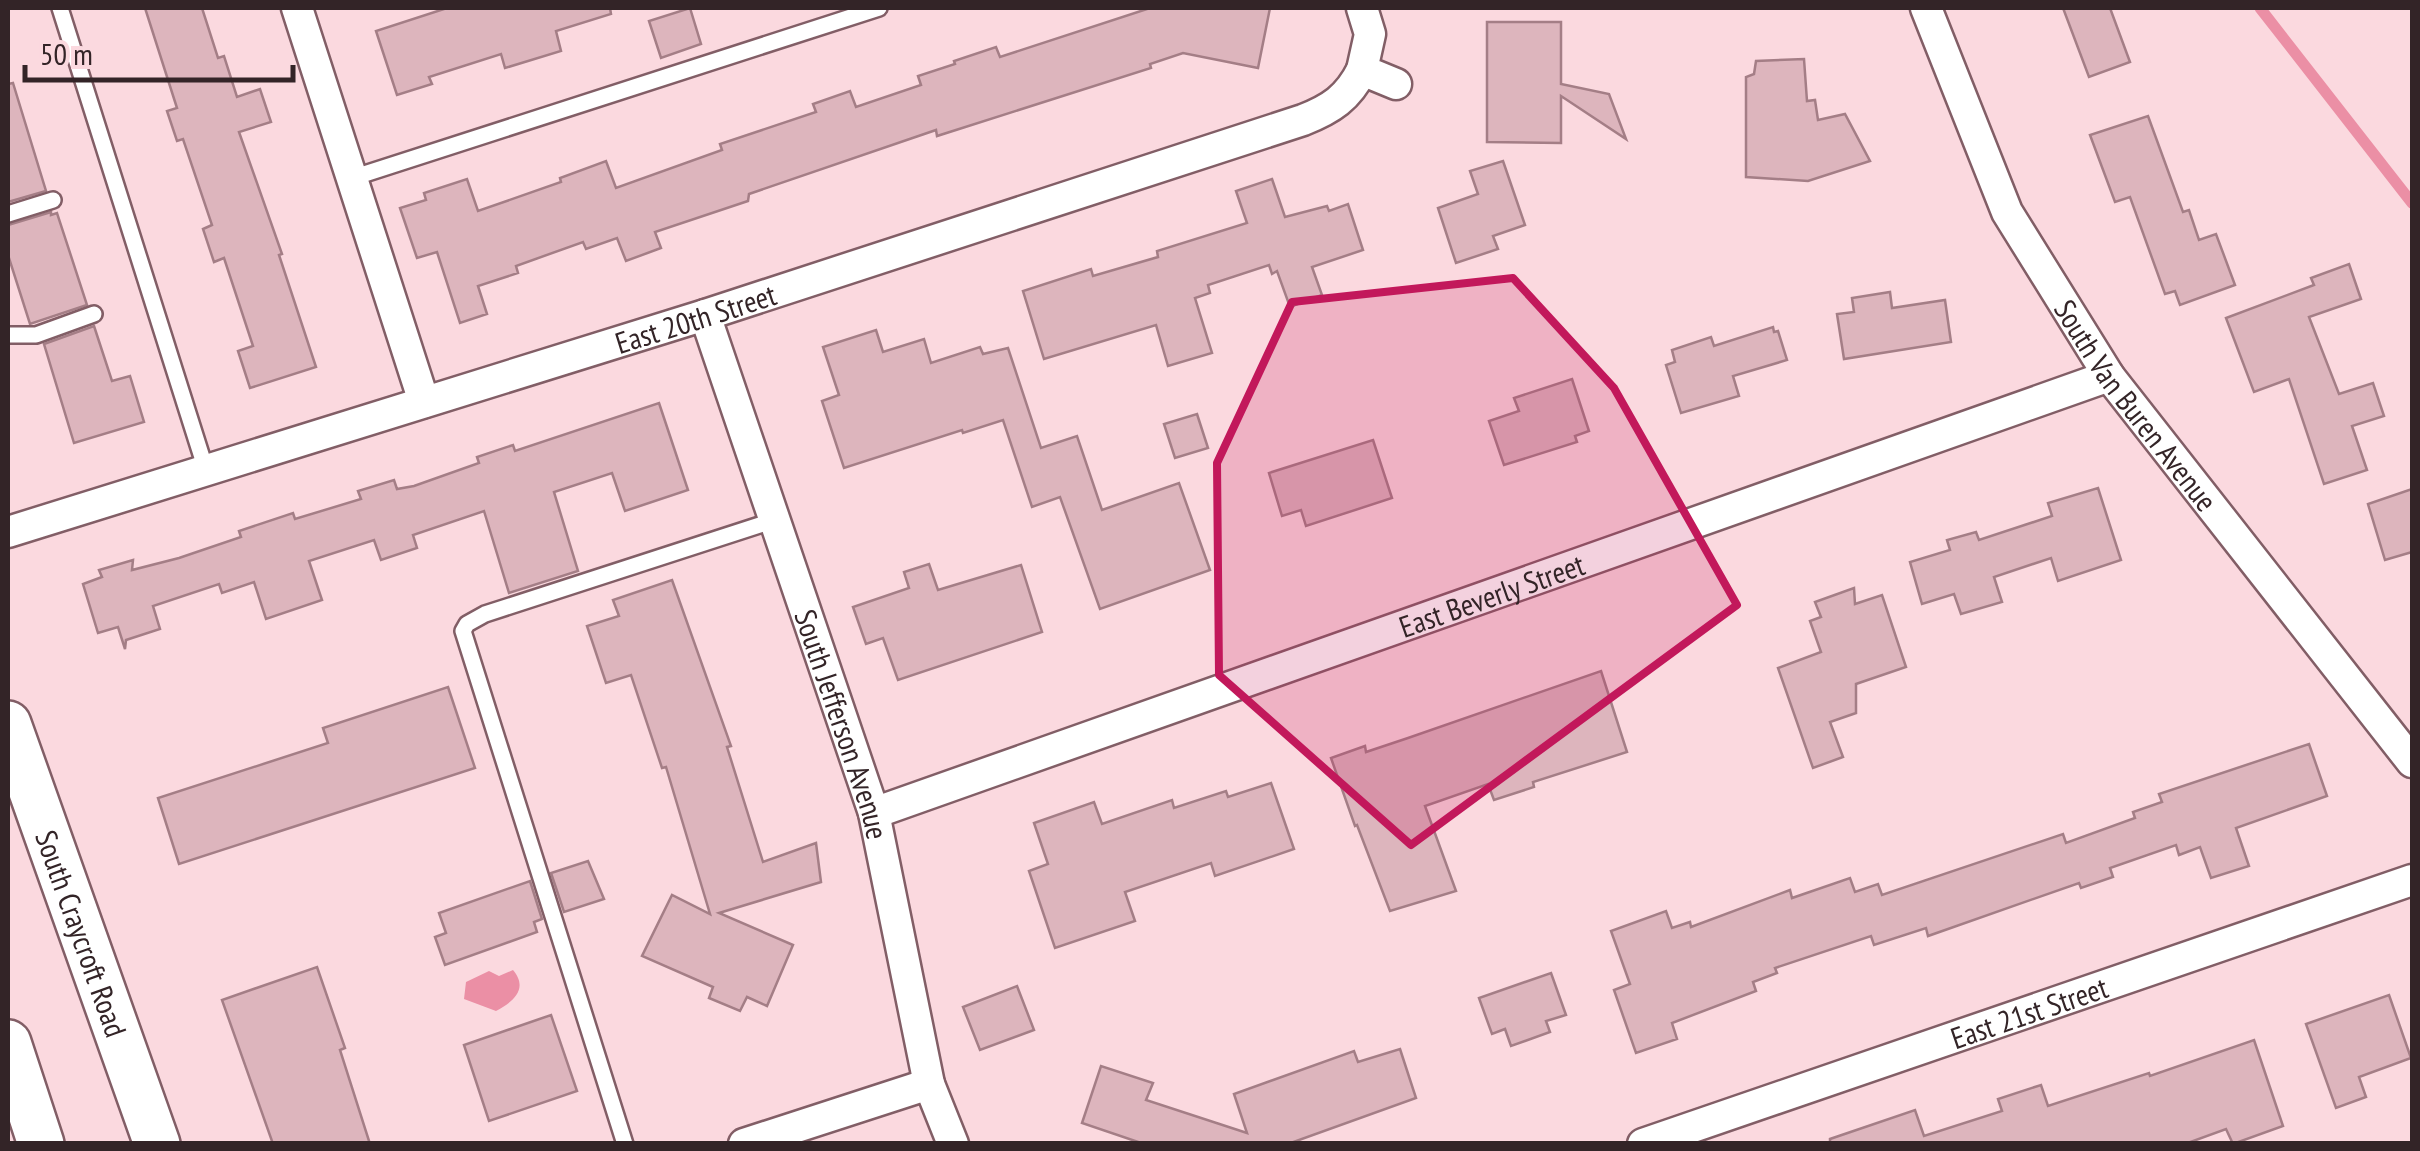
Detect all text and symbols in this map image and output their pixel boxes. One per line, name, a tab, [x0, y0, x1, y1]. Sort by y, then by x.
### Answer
scale bar	[25, 20, 292, 82]
text: 50 m	[40, 34, 93, 73]
street label: East 20th Street	[610, 274, 781, 361]
street label: South Van Buren Avenue	[2047, 292, 2227, 518]
street label: East Beverly Street	[1394, 544, 1590, 645]
street label: South Jefferson Avenue	[787, 604, 898, 842]
street label: South Craycroft Road	[28, 825, 137, 1042]
street label: East 21st Street	[1945, 966, 2113, 1057]

